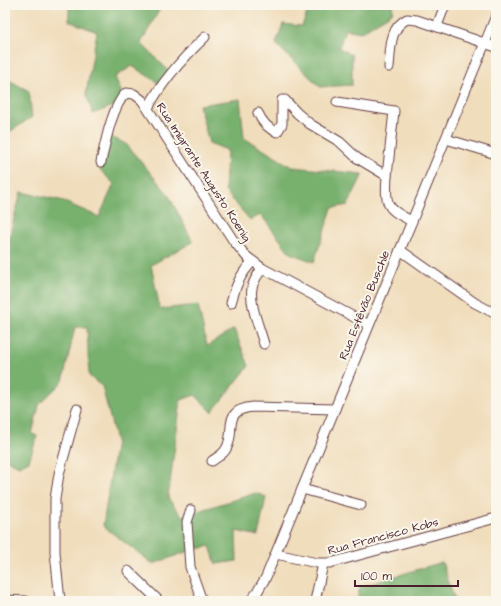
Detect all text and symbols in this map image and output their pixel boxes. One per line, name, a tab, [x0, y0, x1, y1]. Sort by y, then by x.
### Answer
street label: Rua Imigrante Augusto Koenig	[151, 99, 255, 246]
street label: Rua Estêvão Buschle	[335, 248, 394, 362]
street label: Rua Francisco Kobs	[326, 514, 440, 559]
scale bar	[355, 562, 458, 588]
text: 100 m	[361, 568, 392, 585]

